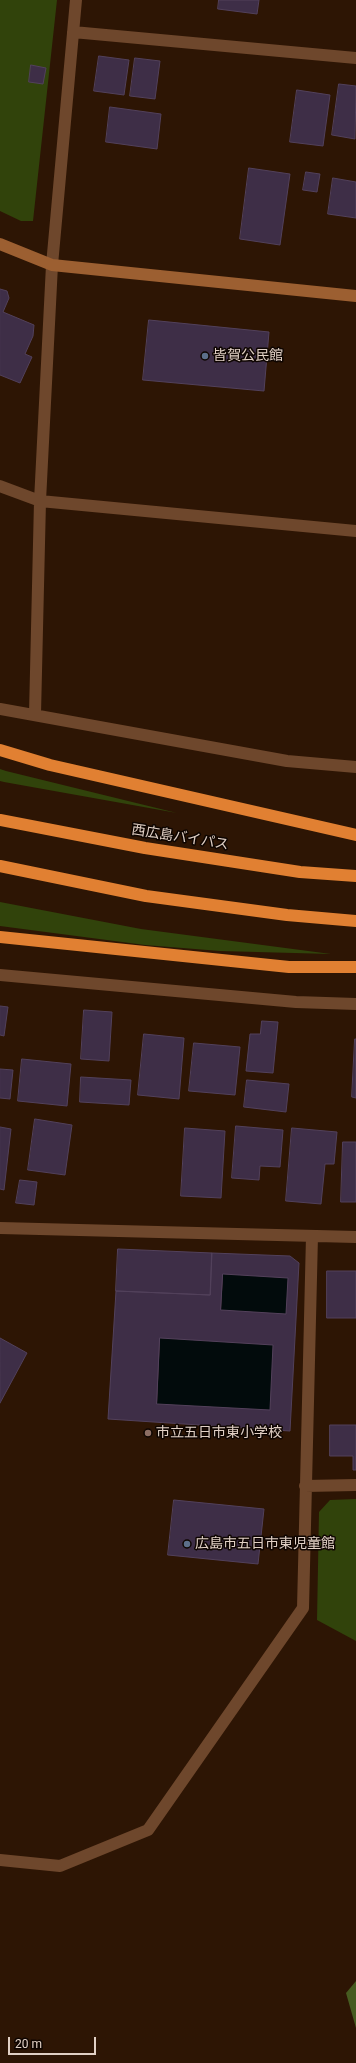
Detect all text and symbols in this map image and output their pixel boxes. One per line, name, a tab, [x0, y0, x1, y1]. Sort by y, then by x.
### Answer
place label: 皆賀公民館	[213, 348, 283, 364]
marker: 皆賀公民館	[200, 351, 210, 361]
street label: 西広島バイパス	[130, 822, 230, 854]
place label: 市立五日市東小学校	[156, 1425, 282, 1441]
marker: 市立五日市東小学校	[143, 1428, 153, 1438]
place label: 広島市五日市東児童館	[195, 1536, 335, 1552]
marker: 広島市五日市東児童館	[182, 1539, 192, 1549]
scale bar	[10, 2029, 98, 2055]
text: 20 m	[15, 2037, 42, 2051]

